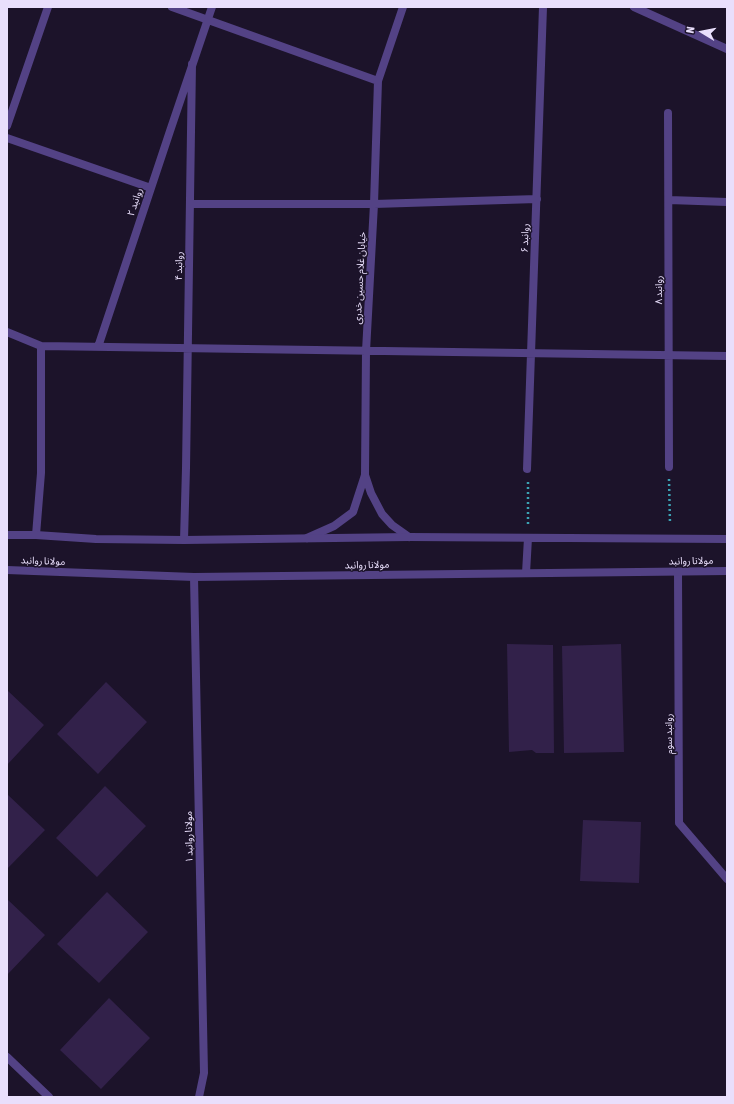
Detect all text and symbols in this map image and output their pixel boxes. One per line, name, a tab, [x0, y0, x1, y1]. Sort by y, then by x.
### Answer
north arrow	[682, 12, 722, 52]
text: N	[684, 26, 697, 34]
street label: روانبد ۲	[125, 186, 145, 218]
street label: روانبد ۶	[518, 223, 532, 253]
street label: خیابان غلام حسین خدری	[352, 231, 368, 325]
street label: روانبد ۴	[173, 251, 185, 281]
street label: روانبد ۸	[653, 275, 665, 305]
street label: مولانا روانبد	[20, 554, 66, 568]
street label: مولانا روانبد	[669, 555, 713, 567]
street label: مولانا روانبد	[345, 559, 389, 571]
street label: روانبد سوم	[663, 714, 675, 754]
street label: مولانا روانبد ۱	[183, 811, 195, 863]

